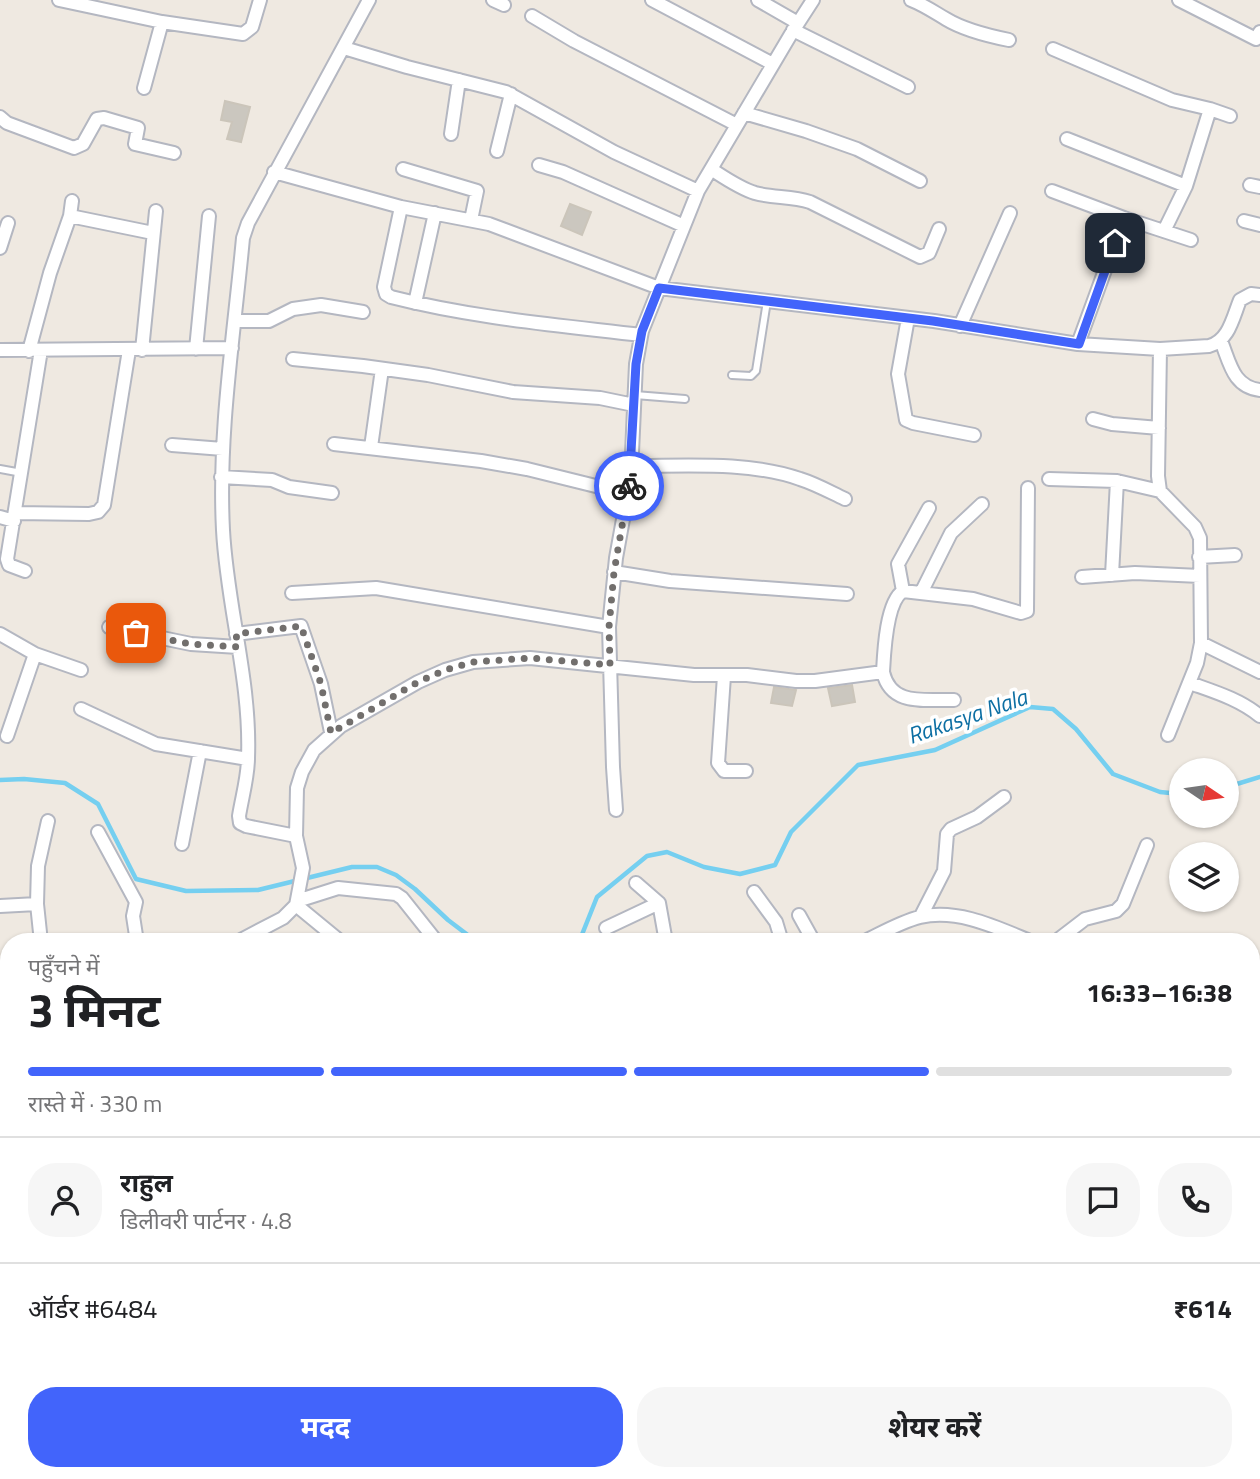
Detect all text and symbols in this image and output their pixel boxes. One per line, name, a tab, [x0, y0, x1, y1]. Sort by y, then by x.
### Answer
pin	[1085, 213, 1145, 273]
icon: home	[1096, 224, 1134, 262]
courier	[594, 451, 664, 521]
icon: bike	[610, 467, 648, 505]
pin	[106, 603, 166, 663]
icon: bag	[117, 614, 155, 652]
water label: Rakasya Nala	[902, 679, 1033, 753]
north arrow	[1169, 758, 1239, 828]
map controls	[1169, 758, 1239, 912]
button: layers	[1169, 842, 1239, 912]
text: पहुँचने में	[28, 949, 99, 984]
text: 16:33–16:38	[1086, 973, 1232, 1012]
text: 3 मिनट	[28, 975, 160, 1045]
text: रास्ते में · 330 m	[28, 1086, 162, 1121]
button: person	[28, 1163, 102, 1237]
text: राहुल	[120, 1163, 173, 1202]
button: chat	[1066, 1163, 1140, 1237]
button: phone	[1158, 1163, 1232, 1237]
text: डिलीवरी पार्टनर · 4.8	[120, 1203, 292, 1238]
text: ऑर्डर #6484	[28, 1289, 158, 1328]
text: ₹614	[1173, 1289, 1232, 1328]
button: मदद	[28, 1387, 623, 1467]
button: शेयर करें	[637, 1387, 1232, 1467]

